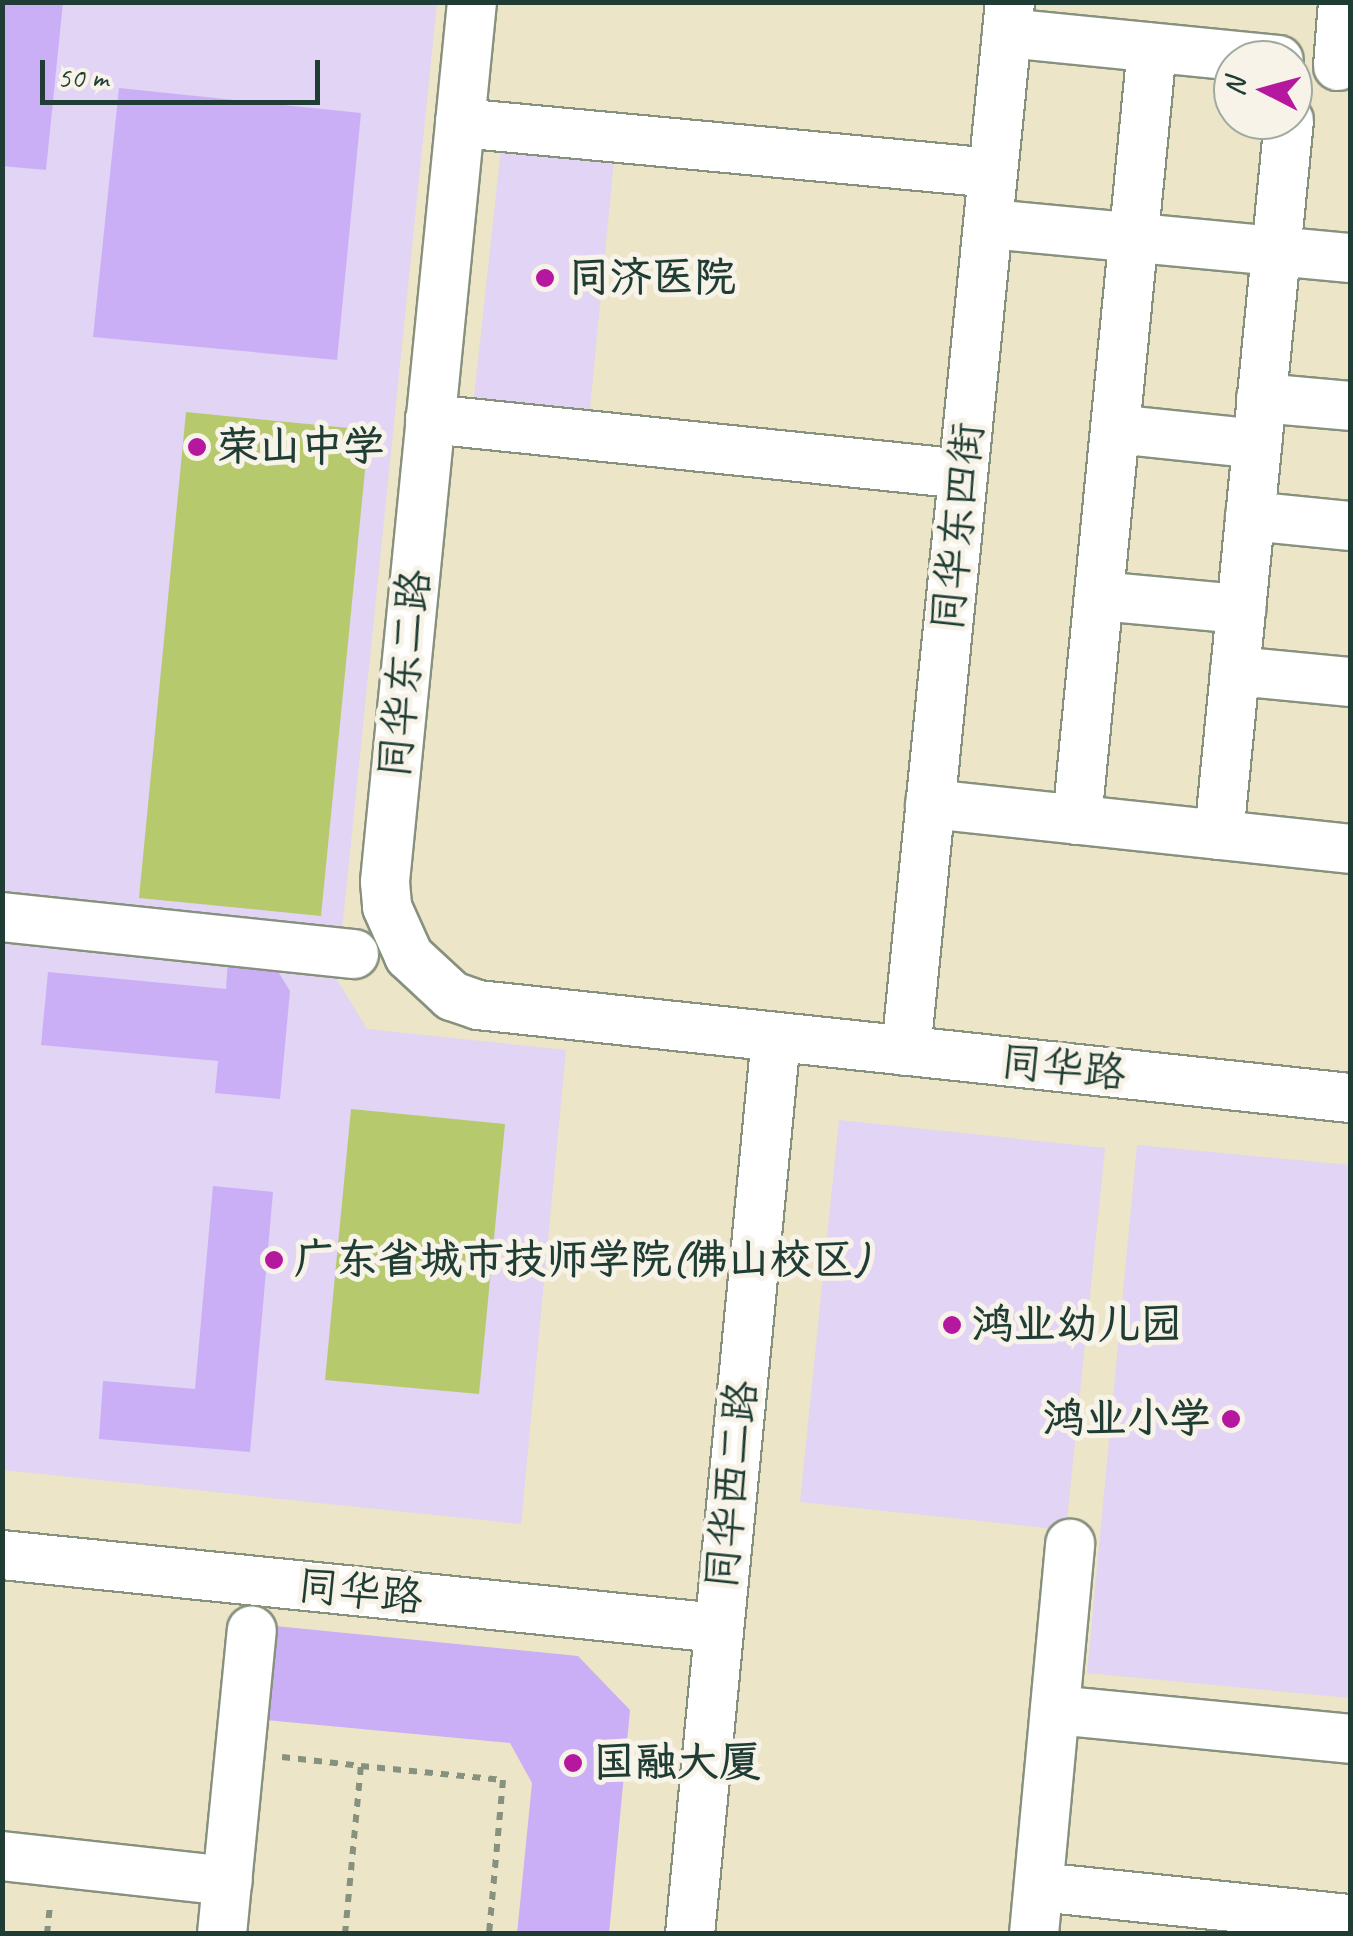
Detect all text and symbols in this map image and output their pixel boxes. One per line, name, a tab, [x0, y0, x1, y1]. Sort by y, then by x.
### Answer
scale bar	[45, 40, 325, 102]
north arrow	[1213, 40, 1313, 140]
text: 50 m	[57, 58, 108, 96]
text: N	[1216, 77, 1253, 97]
place label: 同济医院	[568, 253, 736, 303]
marker: 同济医院	[532, 265, 558, 291]
street label: 同华东四街	[922, 420, 994, 634]
place label: 荣山中学	[217, 422, 385, 472]
marker: 荣山中学	[186, 436, 208, 458]
street label: 同华东二路	[369, 567, 441, 781]
street label: 同华路	[998, 1036, 1128, 1100]
place label: 广东省城市技师学院(佛山校区)	[294, 1235, 868, 1285]
marker: 广东省城市技师学院(佛山校区)	[263, 1249, 285, 1271]
place label: 鸿业幼儿园	[972, 1300, 1182, 1350]
marker: 鸿业幼儿园	[941, 1314, 963, 1336]
street label: 同华西二路	[696, 1378, 768, 1592]
place label: 鸿业小学	[1043, 1394, 1211, 1444]
marker: 鸿业小学	[1220, 1408, 1242, 1430]
street label: 同华路	[295, 1560, 425, 1624]
place label: 国融大厦	[593, 1738, 761, 1788]
marker: 国融大厦	[562, 1752, 584, 1774]

